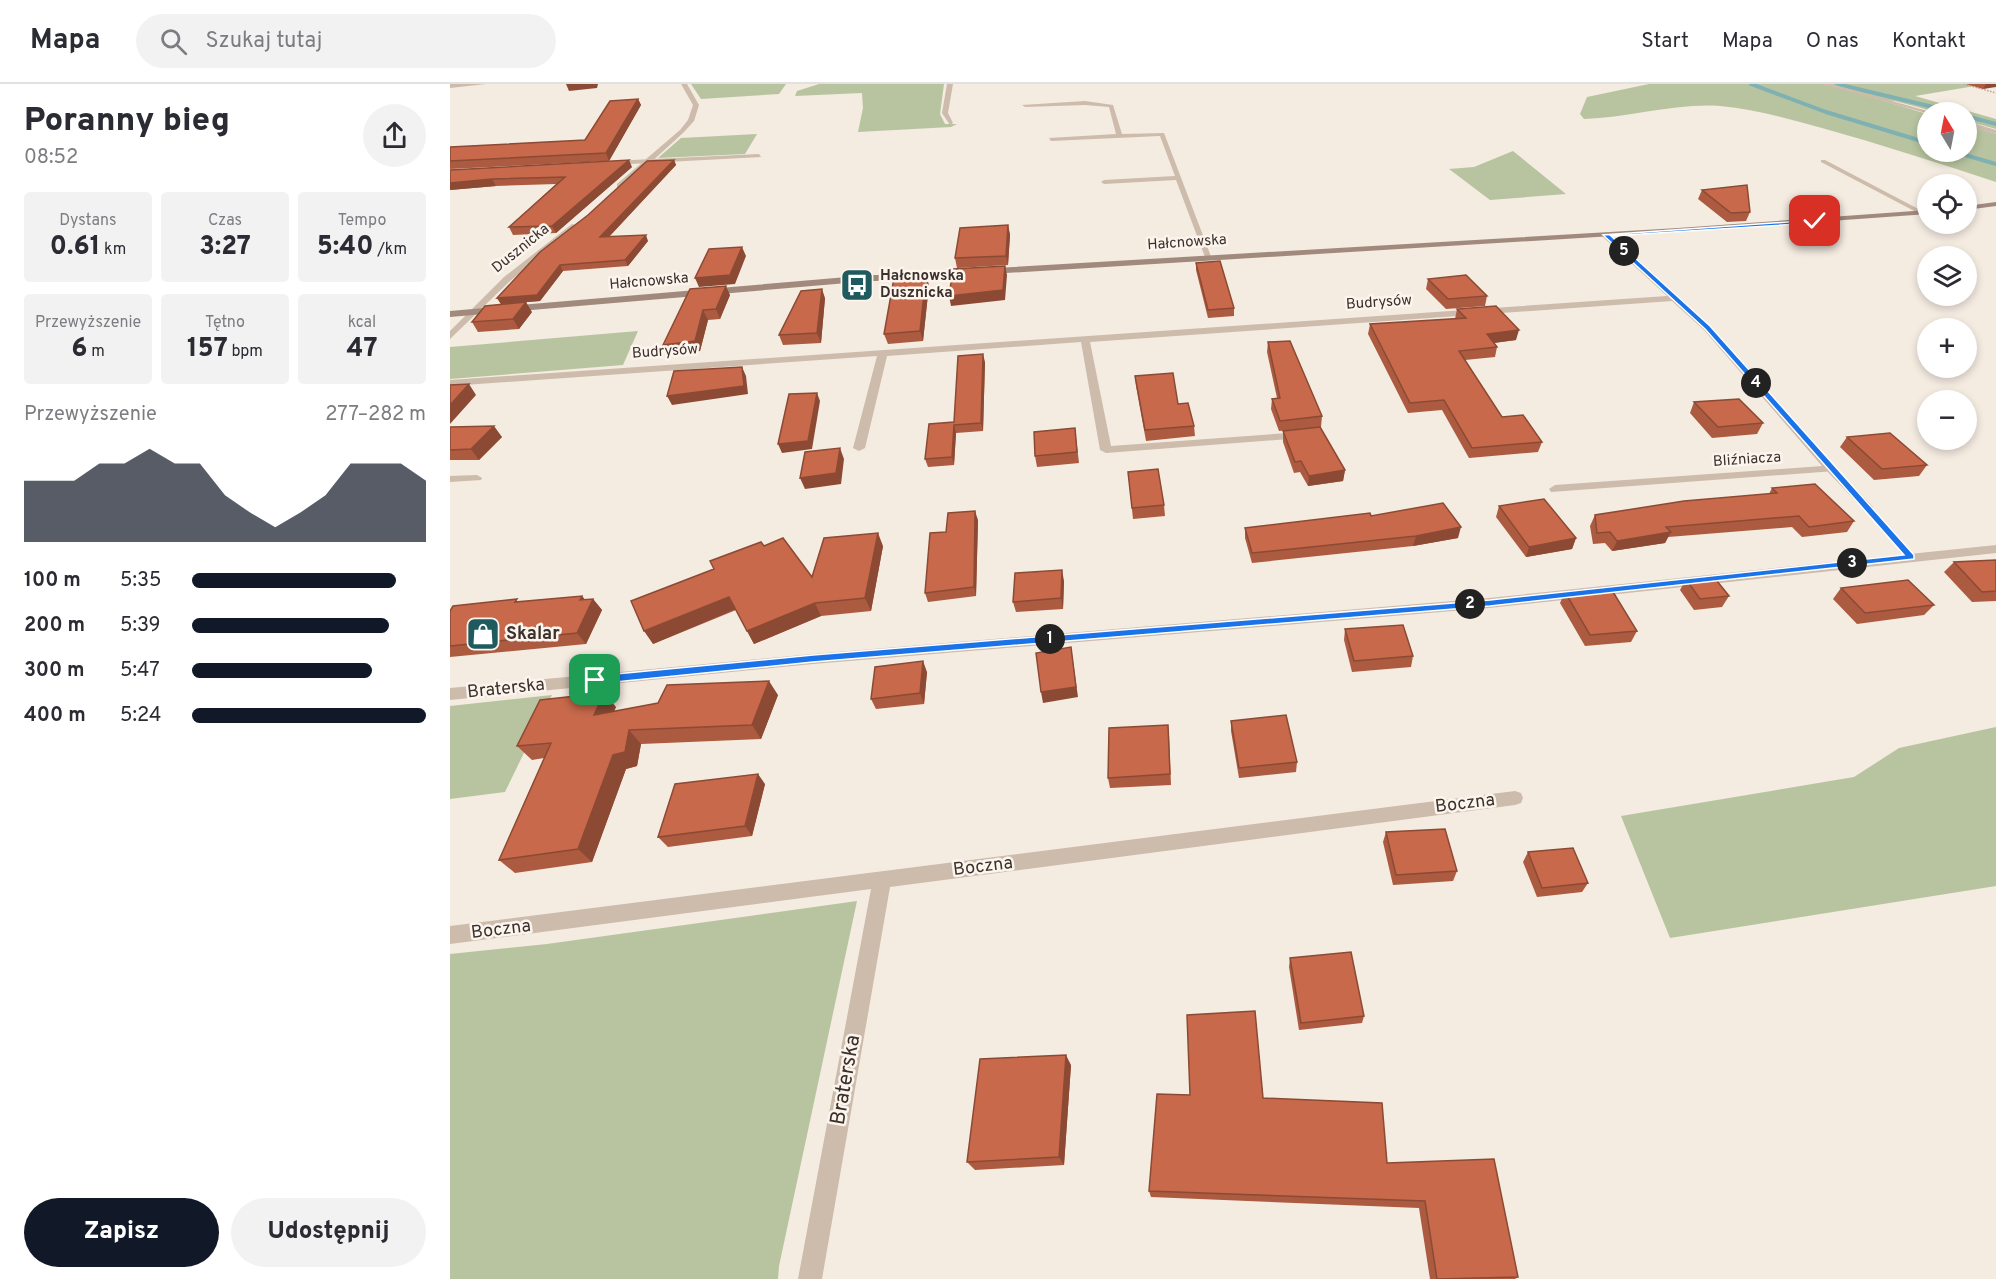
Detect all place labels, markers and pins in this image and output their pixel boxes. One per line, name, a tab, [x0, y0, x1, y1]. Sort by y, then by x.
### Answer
pin	[1789, 195, 1840, 246]
pin: 5	[1609, 236, 1639, 266]
bus stop icon: Hałcnowska Dusznicka	[839, 267, 875, 303]
place label: Hałcnowska Dusznicka	[880, 267, 964, 303]
pin: 4	[1741, 368, 1771, 398]
pin: 3	[1837, 548, 1867, 578]
pin: 2	[1455, 589, 1485, 619]
shop icon: Skalar	[465, 616, 501, 652]
place label: Skalar	[506, 623, 560, 646]
pin: 1	[1035, 624, 1065, 654]
pin	[569, 654, 620, 705]

